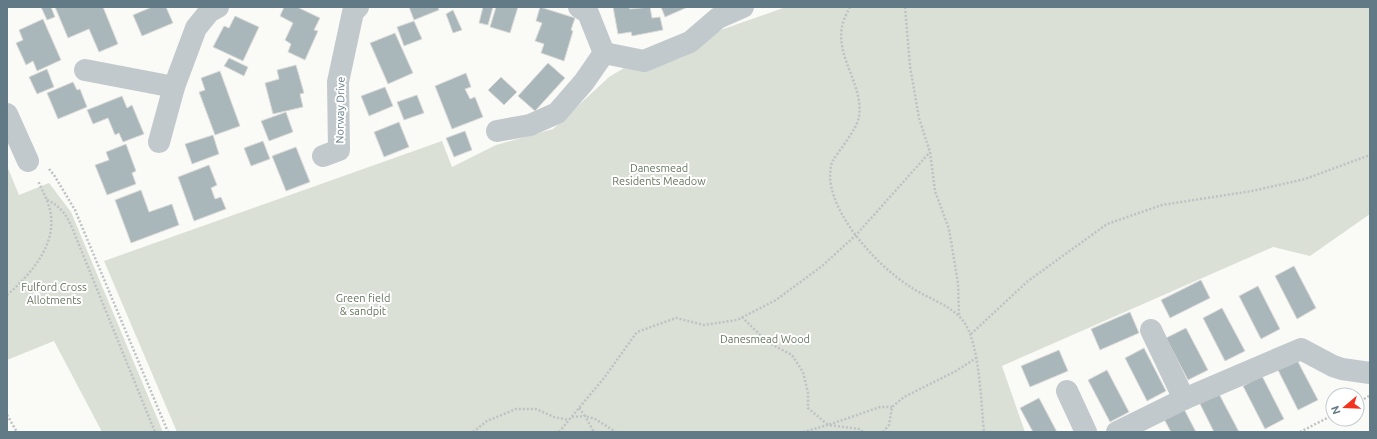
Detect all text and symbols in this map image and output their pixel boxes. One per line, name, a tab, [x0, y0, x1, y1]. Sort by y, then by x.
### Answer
street label: Norway Drive	[333, 77, 347, 143]
park label: Danesmead Residents Meadow	[612, 162, 706, 187]
park label: Fulford Cross Allotments	[21, 281, 87, 306]
park label: Green field & sandpit	[336, 292, 390, 317]
park label: Danesmead Wood	[720, 333, 810, 345]
north arrow	[1325, 387, 1365, 427]
text: N	[1329, 404, 1343, 416]

